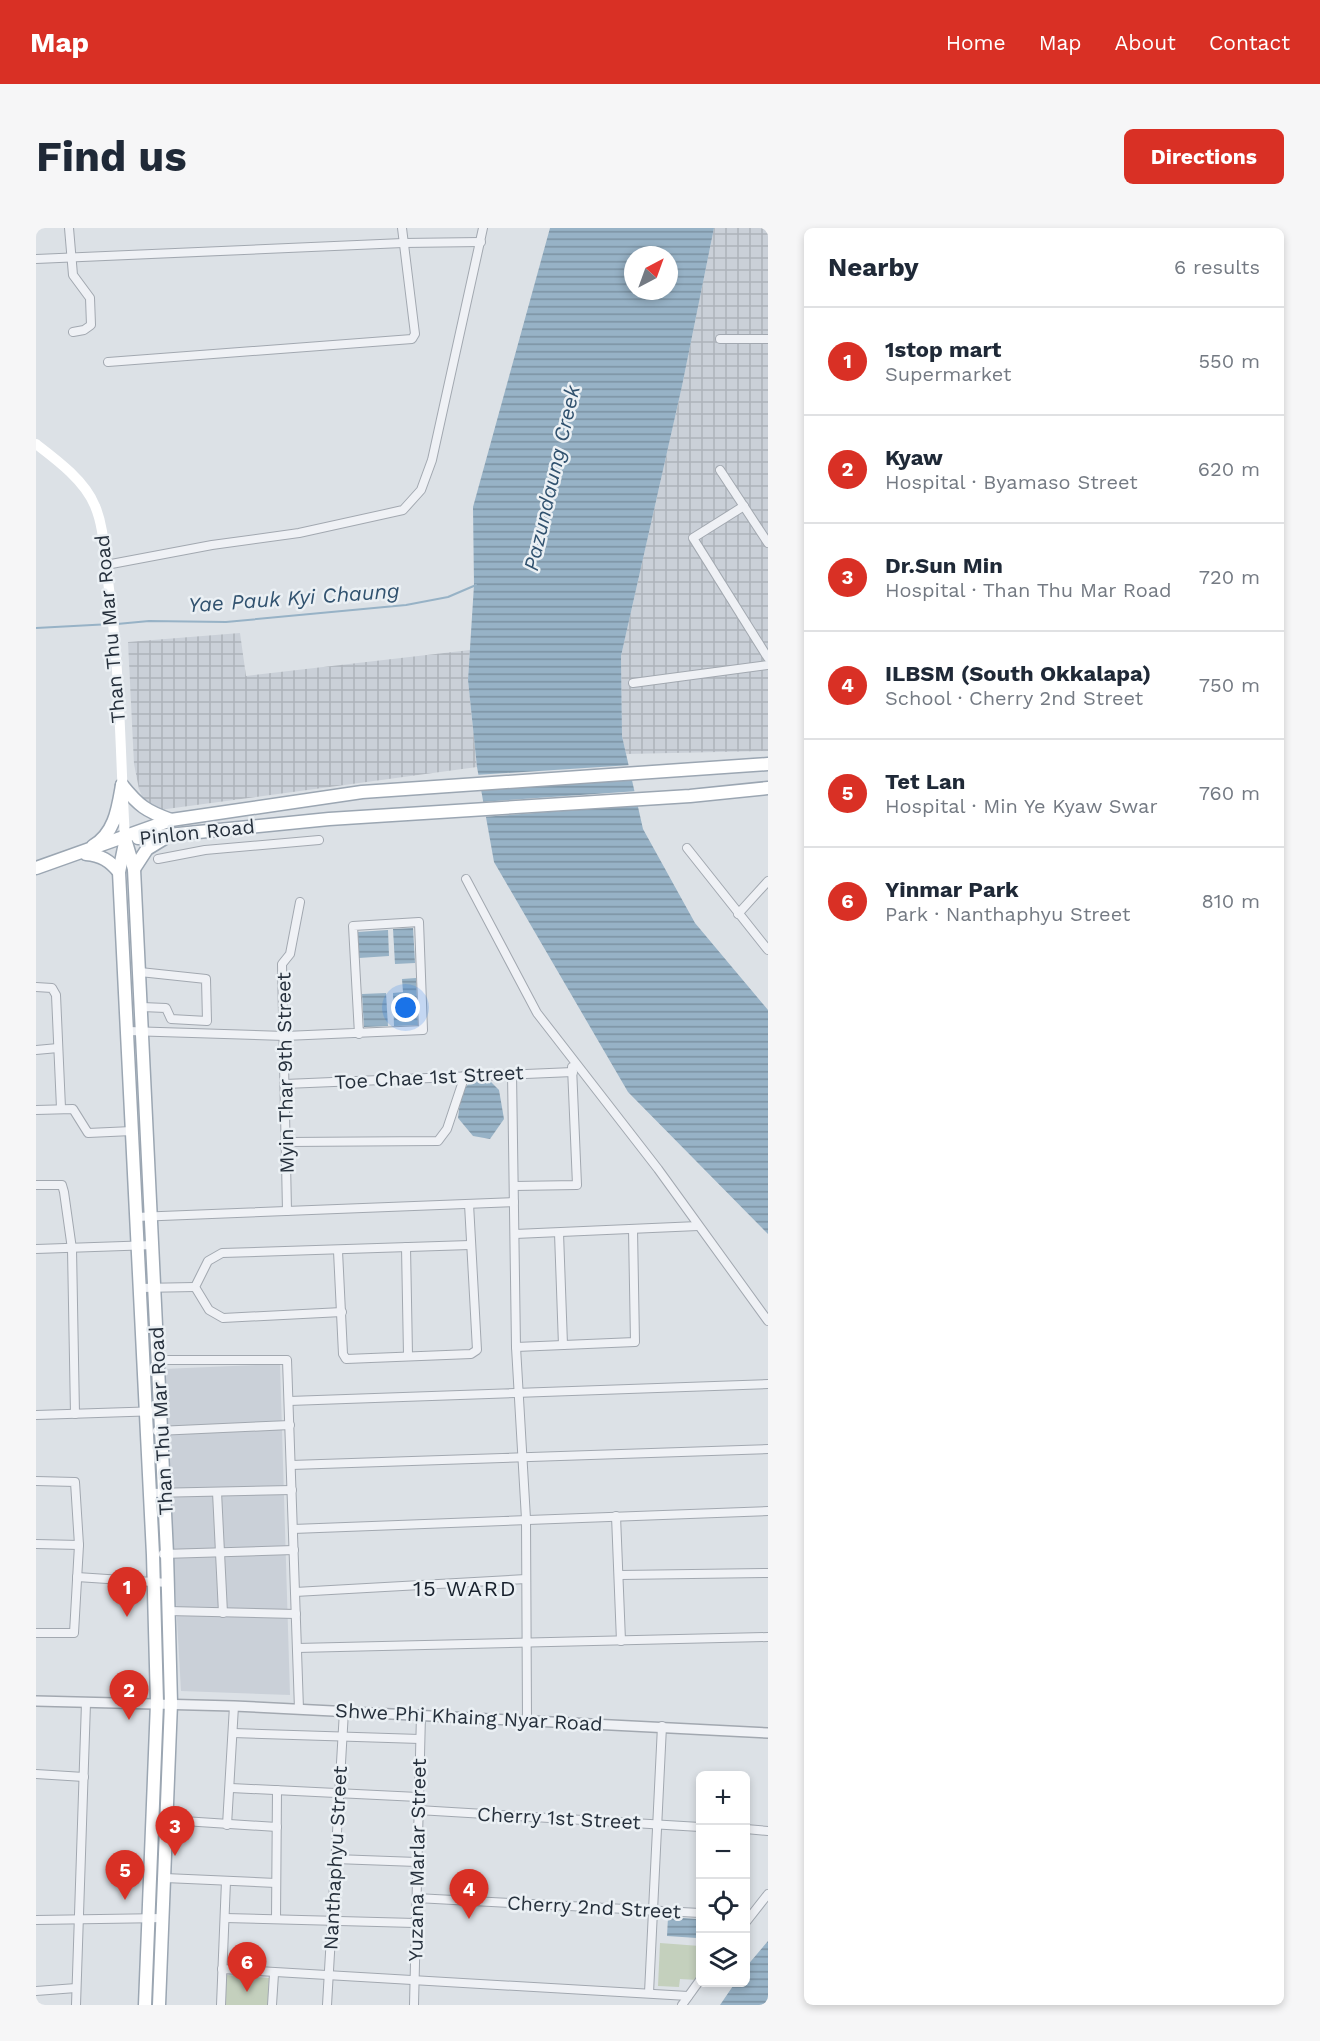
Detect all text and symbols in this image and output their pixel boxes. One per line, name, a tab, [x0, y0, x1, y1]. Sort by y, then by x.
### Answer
text: Map	[30, 26, 89, 59]
text: Home	[946, 30, 1006, 55]
text: Map	[1039, 30, 1082, 55]
text: About	[1115, 30, 1176, 55]
text: Contact	[1209, 30, 1290, 55]
button: Directions	[1124, 129, 1284, 184]
text: Find us	[36, 132, 187, 181]
north arrow	[624, 246, 678, 300]
text: Nearby	[828, 252, 919, 282]
text: 6 results	[1174, 255, 1260, 279]
text: 1stop mart	[885, 337, 1001, 362]
text: 1	[843, 349, 852, 373]
text: 550 m	[1198, 349, 1260, 373]
text: Supermarket	[885, 362, 1011, 386]
water label: Pazundaung Creek	[518, 382, 585, 573]
text: Kyaw	[885, 445, 943, 470]
text: 2	[842, 457, 853, 481]
text: 620 m	[1198, 457, 1260, 481]
text: Hospital · Byamaso Street	[885, 470, 1138, 494]
street label: Than Thu Mar Road	[90, 534, 130, 724]
text: Dr.Sun Min	[885, 553, 1003, 578]
text: 3	[842, 565, 853, 589]
text: 720 m	[1199, 565, 1260, 589]
water label: Yae Pauk Kyi Chaung	[187, 578, 401, 617]
text: Hospital · Than Thu Mar Road	[885, 578, 1172, 602]
text: ILBSM (South Okkalapa)	[885, 661, 1151, 686]
text: 4	[841, 673, 854, 697]
text: 750 m	[1199, 673, 1260, 697]
text: School · Cherry 2nd Street	[885, 686, 1143, 710]
text: Tet Lan	[885, 769, 965, 794]
text: 5	[842, 781, 853, 805]
text: 760 m	[1199, 781, 1260, 805]
text: Hospital · Min Ye Kyaw Swar	[885, 794, 1158, 818]
street label: Pinlon Road	[138, 814, 256, 850]
text: Yinmar Park	[885, 877, 1019, 902]
text: 6	[841, 889, 854, 913]
text: 810 m	[1202, 889, 1260, 913]
text: Park · Nanthaphyu Street	[885, 902, 1130, 926]
street label: Myin Thar 9th Street	[271, 971, 299, 1174]
your location	[391, 993, 420, 1022]
street label: Toe Chae 1st Street	[334, 1060, 525, 1094]
street label: Than Thu Mar Road	[144, 1326, 178, 1516]
pin: 1	[108, 1568, 146, 1617]
district label: 15 WARD	[413, 1576, 517, 1601]
pin: 2	[110, 1670, 148, 1720]
street label: Shwe Phi Khaing Nyar Road	[335, 1698, 603, 1736]
street label: Yuzana Marlar Street	[403, 1758, 431, 1962]
street label: Nanthaphyu Street	[318, 1765, 352, 1951]
map controls	[696, 1771, 750, 1987]
button: +	[696, 1771, 750, 1825]
street label: Cherry 1st Street	[477, 1802, 642, 1834]
pin: 3	[156, 1806, 194, 1856]
button: −	[696, 1825, 750, 1879]
pin: 5	[106, 1850, 145, 1900]
pin: 4	[450, 1870, 488, 1919]
button: locate	[696, 1879, 750, 1933]
street label: Cherry 2nd Street	[506, 1890, 682, 1924]
button: layers	[696, 1933, 750, 1987]
pin: 6	[228, 1942, 266, 1992]

